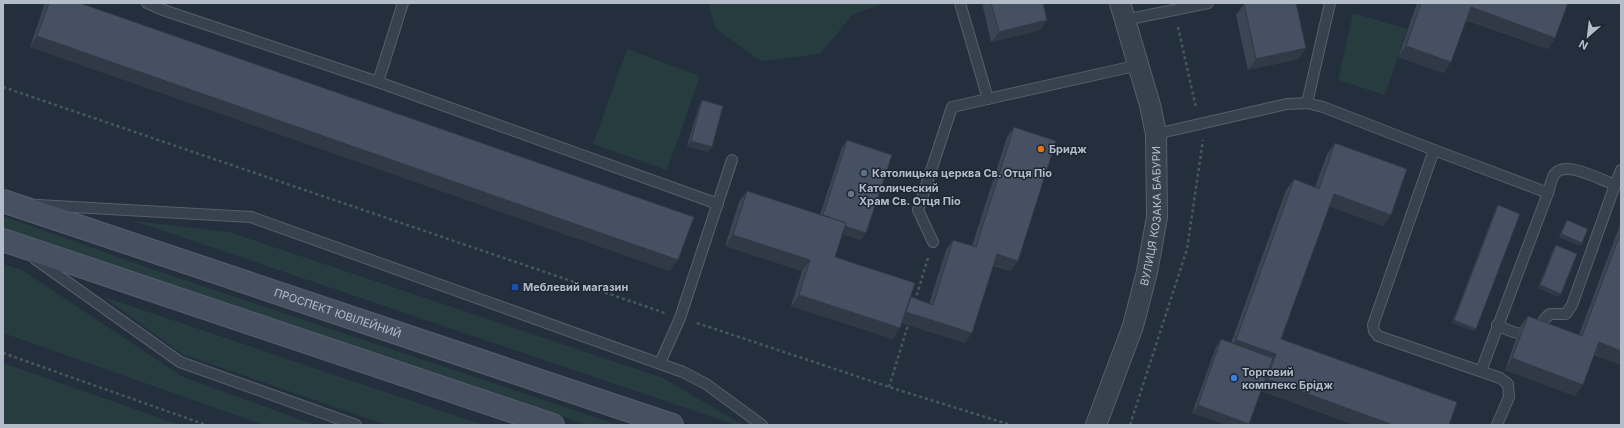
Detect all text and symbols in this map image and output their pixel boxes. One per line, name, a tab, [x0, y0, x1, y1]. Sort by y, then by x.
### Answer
north arrow	[1568, 16, 1608, 56]
text: N	[1576, 37, 1590, 53]
place label: Бридж	[1049, 142, 1087, 156]
marker: Бридж	[1036, 144, 1046, 154]
street label: ВУЛИЦЯ КОЗАКА БАБУРИ	[1137, 146, 1164, 287]
place label: Католицька церква Св. Отця Піо	[872, 166, 1052, 180]
marker: Католицька церква Св. Отця Піо	[859, 168, 869, 178]
place label: Католический Храм Св. Отця Піо	[859, 181, 961, 208]
marker: Католический Храм Св. Отця Піо	[846, 189, 856, 199]
place label: Меблевий магазин	[523, 280, 628, 294]
marker: Меблевий магазин	[510, 282, 520, 292]
street label: ПРОСПЕКТ ЮВІЛЕЙНИЙ	[272, 285, 403, 341]
place label: Торговий комплекс Брідж	[1242, 365, 1333, 392]
marker: Торговий комплекс Брідж	[1229, 373, 1239, 383]

